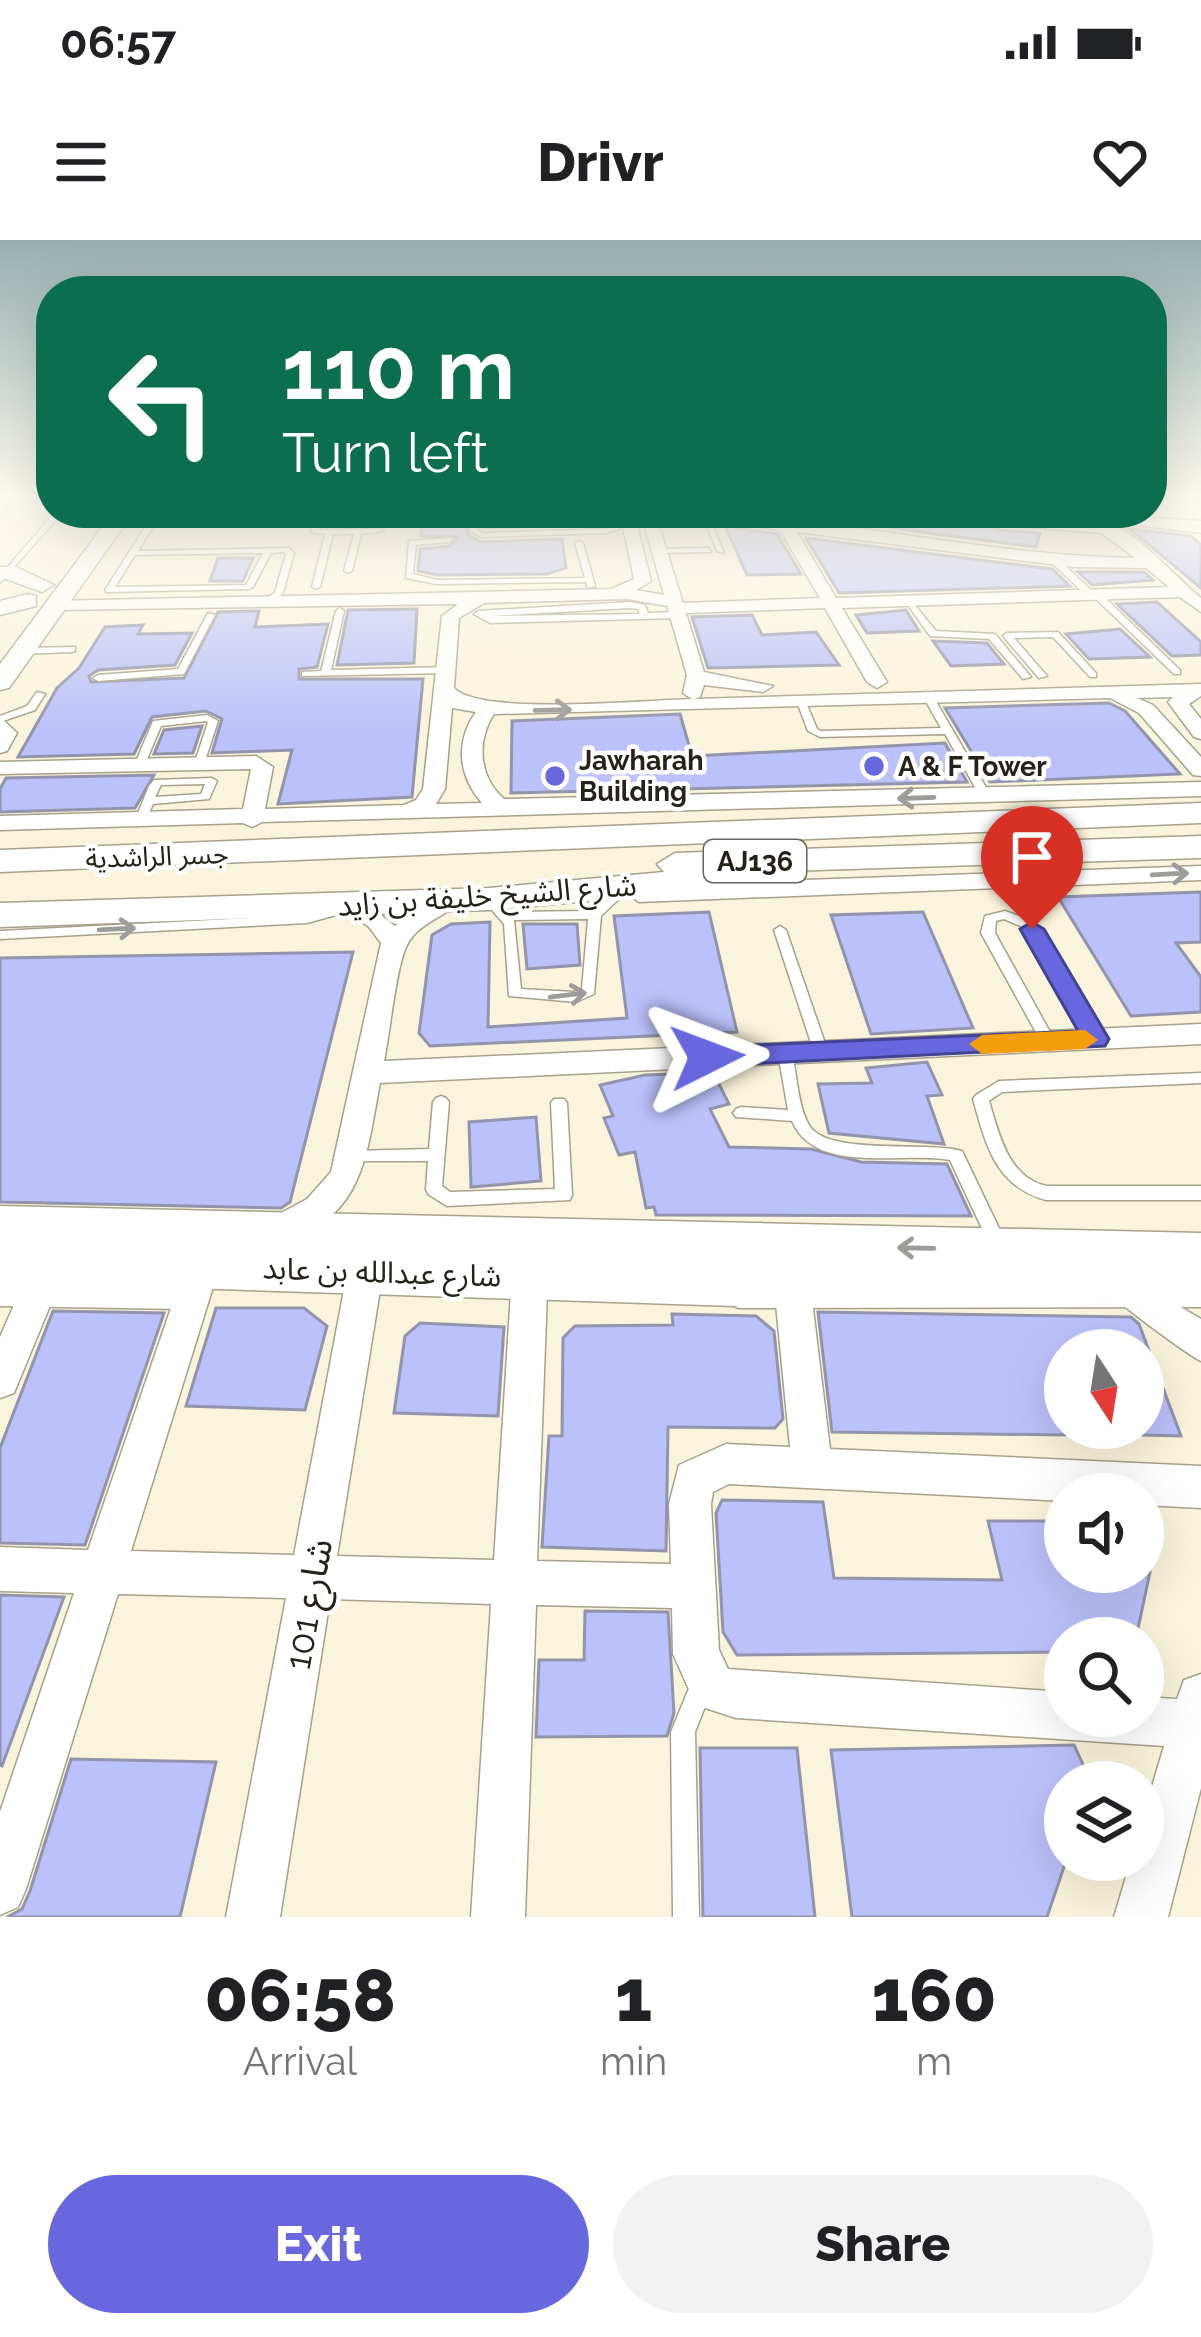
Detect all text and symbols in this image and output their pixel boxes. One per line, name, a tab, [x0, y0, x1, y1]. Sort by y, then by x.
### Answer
text: 06:57	[60, 16, 176, 69]
icon: menu	[48, 129, 114, 195]
icon: heart	[1087, 129, 1153, 195]
text: Drivr	[537, 130, 664, 194]
text: 110 m	[282, 320, 515, 419]
icon: left	[84, 324, 240, 480]
text: Turn left	[282, 421, 489, 485]
one-way arrow	[533, 698, 572, 721]
place label: Jawharah Building	[579, 745, 704, 807]
place label: A & F Tower	[898, 751, 1047, 782]
marker: A & F Tower	[861, 753, 887, 779]
marker: Jawharah Building	[542, 763, 568, 789]
one-way arrow	[897, 787, 936, 810]
pin	[981, 806, 1083, 929]
icon: arrive	[999, 824, 1065, 890]
street label: جسر الراشدية	[85, 838, 229, 875]
road number: AJ136	[704, 840, 806, 882]
one-way arrow	[1150, 862, 1189, 885]
street label: شارع الشيخ خليفة بن زايد	[336, 867, 638, 928]
one-way arrow	[97, 917, 136, 940]
one-way arrow	[547, 983, 586, 1005]
position arrow	[644, 994, 770, 1120]
one-way arrow	[897, 1237, 936, 1260]
street label: شارع عبدالله بن عابد	[262, 1250, 502, 1299]
north arrow	[1044, 1329, 1164, 1449]
map controls	[1044, 1329, 1164, 1881]
button: sound	[1044, 1473, 1164, 1593]
street label: شارع 101	[276, 1535, 346, 1674]
button: search	[1044, 1617, 1164, 1737]
button: layers	[1044, 1761, 1164, 1881]
text: 06:58	[204, 1953, 396, 2038]
text: 1	[615, 1953, 652, 2038]
text: 160	[871, 1953, 997, 2038]
text: Arrival	[243, 2038, 357, 2084]
text: min	[600, 2038, 667, 2084]
text: m	[916, 2038, 952, 2084]
button: Exit	[48, 2175, 589, 2313]
button: Share	[613, 2175, 1153, 2313]

